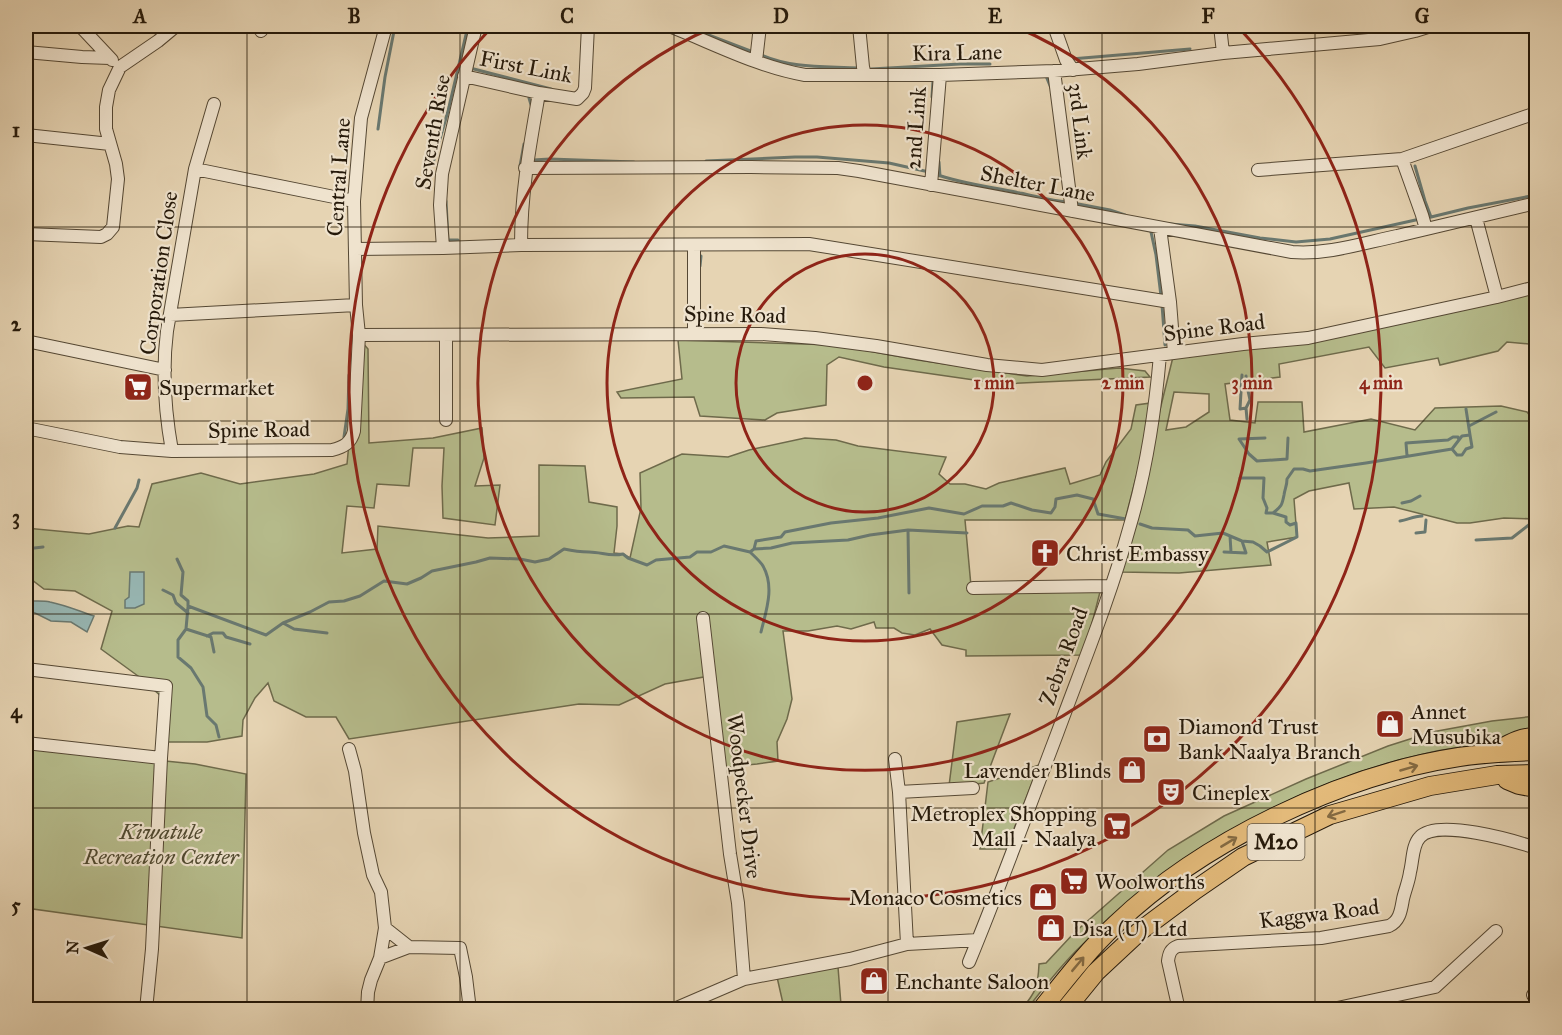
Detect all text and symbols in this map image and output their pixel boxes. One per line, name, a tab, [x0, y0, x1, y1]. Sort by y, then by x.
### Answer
text: A	[131, 4, 147, 28]
text: B	[347, 4, 361, 28]
text: C	[560, 4, 574, 28]
text: D	[773, 4, 789, 28]
text: E	[988, 4, 1003, 28]
text: F	[1201, 4, 1215, 28]
text: G	[1415, 4, 1430, 28]
street label: Kira Lane	[912, 38, 1003, 67]
street label: First Link	[477, 44, 575, 89]
street label: Seventh Rise	[409, 72, 456, 192]
street label: 3rd Link	[1062, 81, 1099, 162]
street label: 2nd Link	[899, 85, 932, 170]
street label: Central Lane	[321, 117, 356, 237]
text: 1	[12, 118, 20, 142]
street label: Shelter Lane	[978, 159, 1098, 208]
street label: Corporation Close	[134, 189, 183, 357]
street label: Spine Road	[684, 300, 786, 329]
street label: Spine Road	[1162, 308, 1267, 347]
text: 2	[11, 312, 22, 336]
supermarket icon: Supermarket	[122, 371, 154, 403]
text: 1 min	[974, 372, 1015, 394]
text: 2 min	[1102, 372, 1145, 394]
text: 3 min	[1232, 372, 1273, 395]
text: 4 min	[1359, 372, 1403, 395]
centre of rings	[855, 373, 875, 393]
place label: Supermarket	[159, 374, 275, 401]
street label: Spine Road	[208, 415, 310, 444]
text: 3	[12, 505, 20, 530]
church icon: Christ Embassy	[1029, 537, 1061, 569]
place label: Christ Embassy	[1066, 540, 1209, 567]
street label: Zebra Road	[1033, 603, 1094, 709]
place label: Annet Musubika	[1410, 698, 1502, 750]
text: 4	[10, 699, 22, 724]
shop icon: Annet Musubika	[1374, 708, 1406, 740]
street label: Woodpecker Drive	[721, 712, 768, 880]
place label: Diamond Trust Bank Naalya Branch	[1178, 713, 1361, 765]
bank icon: Diamond Trust Bank Naalya Branch	[1141, 723, 1173, 755]
shop icon: Lavender Blinds	[1116, 754, 1148, 786]
place label: Lavender Blinds	[964, 757, 1111, 784]
one-way arrow	[1399, 762, 1418, 773]
theatre icon: Cineplex	[1155, 776, 1187, 808]
place label: Cineplex	[1192, 779, 1270, 806]
place label: Metroplex Shopping Mall - Naalya	[911, 800, 1097, 852]
one-way arrow	[1327, 809, 1346, 820]
supermarket icon: Metroplex Shopping Mall - Naalya	[1101, 810, 1133, 842]
park label: Kiwatule Recreation Center	[82, 818, 240, 870]
road number: M20	[1248, 824, 1304, 860]
one-way arrow	[1220, 836, 1237, 848]
supermarket icon: Woolworths	[1058, 865, 1090, 897]
place label: Woolworths	[1095, 868, 1205, 895]
shop icon: Monaco Cosmetics	[1027, 881, 1059, 913]
place label: Monaco Cosmetics	[849, 884, 1022, 911]
text: 5	[11, 893, 21, 917]
street label: Kaggwa Road	[1257, 893, 1381, 934]
shop icon: Disa (U) Ltd	[1035, 912, 1067, 944]
place label: Disa (U) Ltd	[1072, 915, 1188, 942]
north arrow	[57, 918, 117, 978]
text: N	[63, 940, 82, 955]
one-way arrow	[1071, 957, 1085, 972]
shop icon: Enchante Saloon	[858, 965, 890, 997]
place label: Enchante Saloon	[895, 968, 1049, 995]

